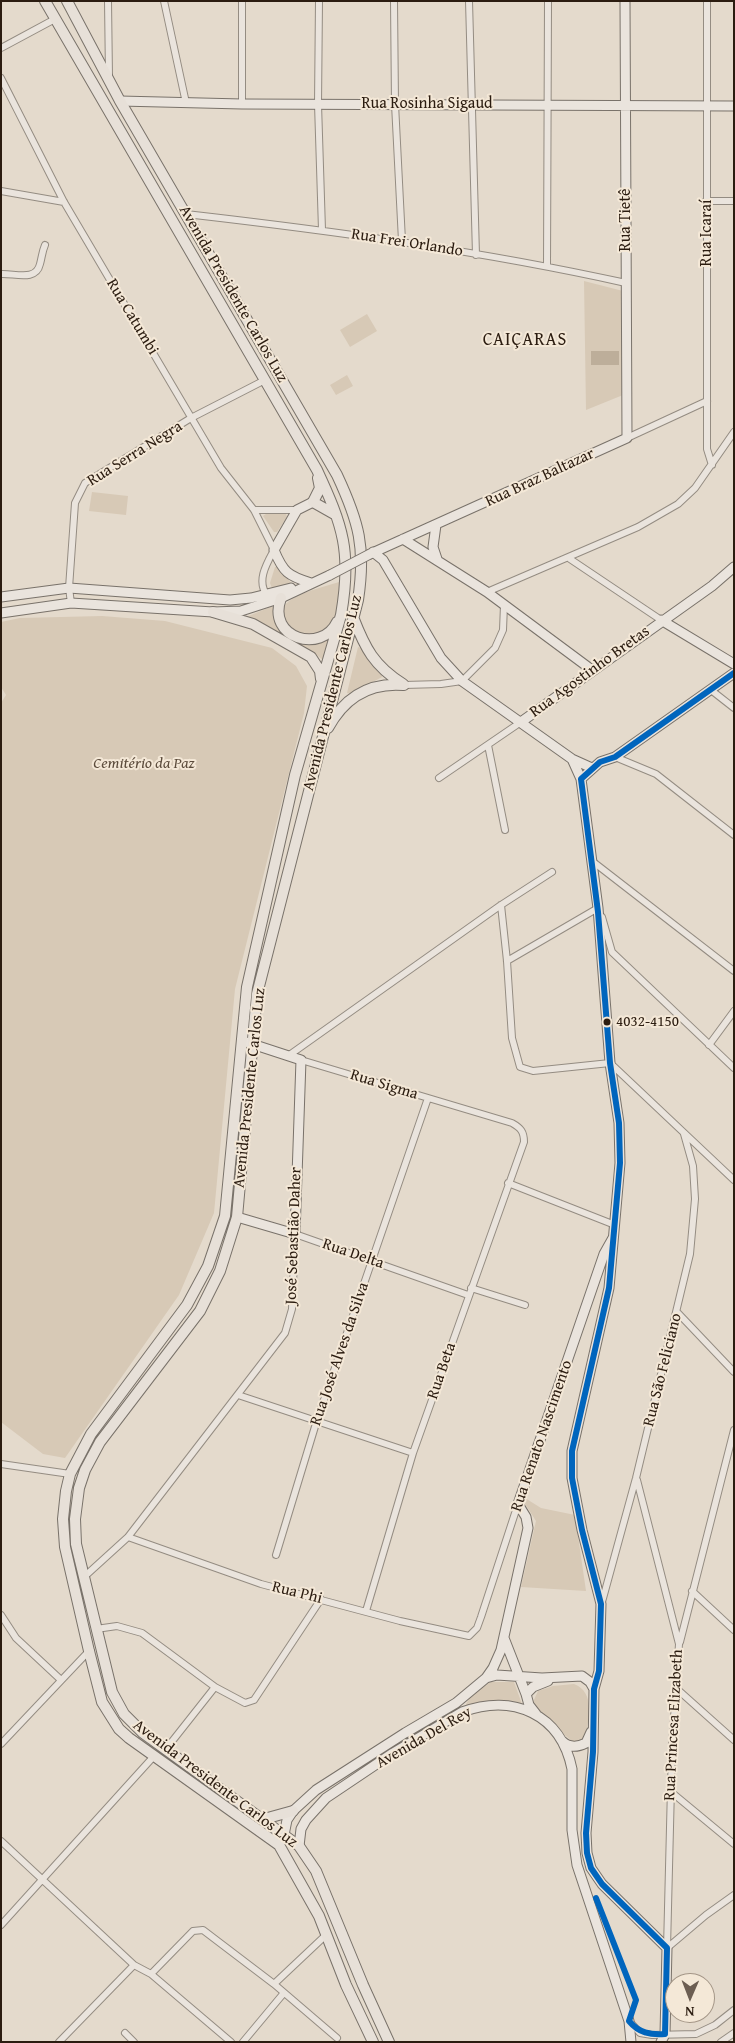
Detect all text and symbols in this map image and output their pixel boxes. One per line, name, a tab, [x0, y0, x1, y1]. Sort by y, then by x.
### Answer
street label: Rua Rosinha Sigaud	[361, 94, 493, 114]
street label: Rua Tietê	[616, 188, 636, 252]
street label: Rua Icaraí	[697, 199, 717, 267]
street label: Avenida Presidente Carlos Luz	[174, 202, 292, 386]
street label: Rua Frei Orlando	[350, 225, 464, 261]
street label: Rua Catumbi	[102, 275, 162, 359]
district label: CAIÇARAS	[482, 329, 568, 351]
street label: Rua Serra Negra	[84, 417, 186, 491]
street label: Rua Braz Baltazar	[482, 444, 598, 512]
street label: Avenida Presidente Carlos Luz	[299, 593, 367, 793]
street label: Rua Agostinho Bretas	[526, 622, 654, 722]
park label: Cemitério da Paz	[93, 754, 195, 774]
street label: Avenida Presidente Carlos Luz	[230, 987, 270, 1189]
place label: 4032-4150	[616, 1013, 679, 1031]
marker: 4032-4150	[602, 1017, 612, 1027]
street label: Rua Sigma	[348, 1066, 420, 1104]
street label: José Sebastião Daher	[282, 1167, 306, 1305]
street label: Rua Delta	[320, 1235, 386, 1273]
street label: Rua José Alves da Silva	[306, 1280, 374, 1428]
street label: Rua São Feliciano	[640, 1311, 686, 1429]
street label: Rua Beta	[423, 1340, 461, 1402]
street label: Rua Renato Nascimento	[507, 1358, 577, 1514]
street label: Rua Phi	[270, 1578, 324, 1608]
street label: Rua Princesa Elizabeth	[660, 1649, 688, 1801]
street label: Avenida Del Rey	[373, 1703, 475, 1773]
street label: Avenida Presidente Carlos Luz	[129, 1716, 301, 1852]
north arrow	[665, 1973, 715, 2023]
text: N	[685, 2002, 695, 2022]

